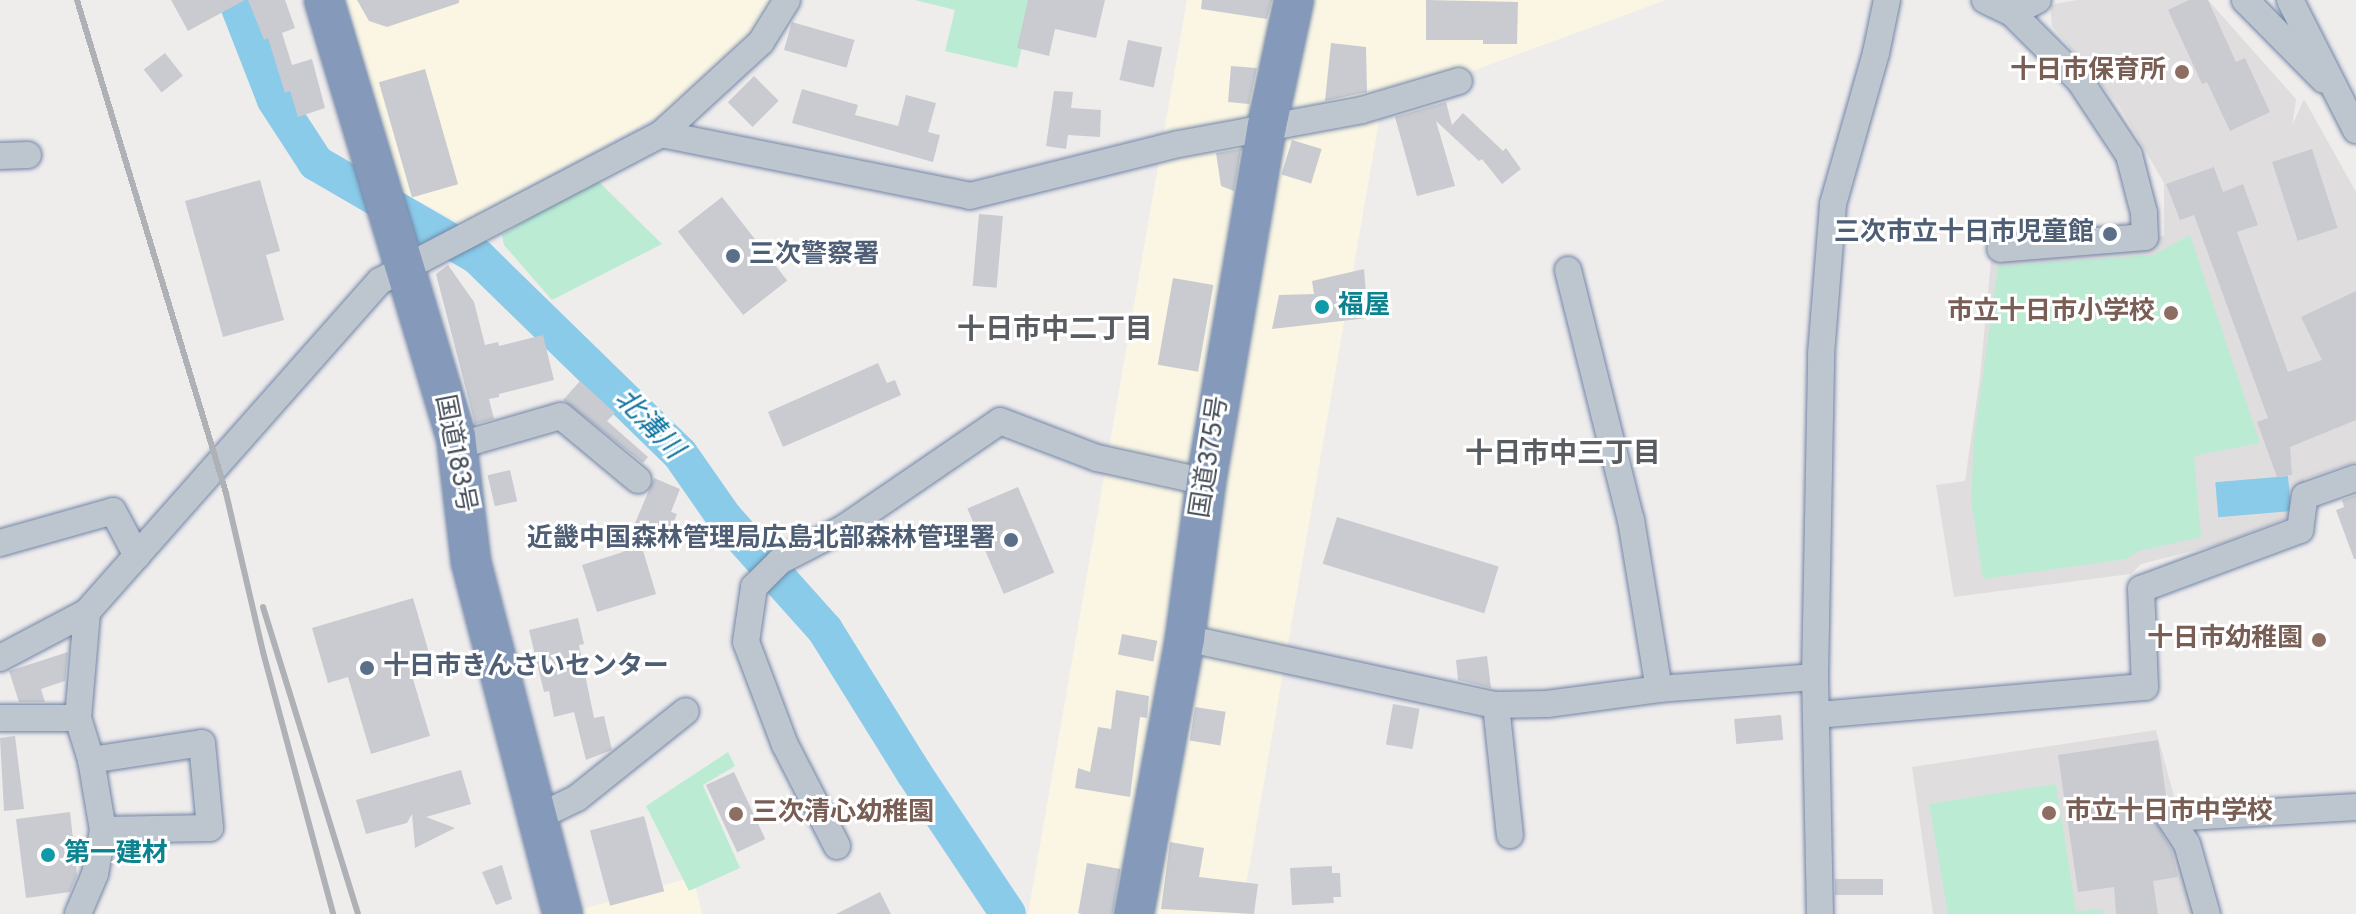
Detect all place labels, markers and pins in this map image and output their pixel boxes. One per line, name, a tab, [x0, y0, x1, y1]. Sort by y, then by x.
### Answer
place label: 十日市保育所	[2010, 56, 2166, 88]
marker: 十日市保育所	[2173, 63, 2191, 81]
place label: 三次市立十日市児童館	[1834, 218, 2094, 250]
marker: 三次市立十日市児童館	[2101, 225, 2119, 243]
place label: 三次警察署	[749, 240, 879, 272]
marker: 三次警察署	[724, 247, 742, 265]
place label: 福屋	[1338, 291, 1390, 323]
place label: 市立十日市小学校	[1947, 297, 2155, 329]
marker: 福屋	[1313, 298, 1331, 316]
marker: 市立十日市小学校	[2162, 304, 2180, 322]
place label: 近畿中国森林管理局広島北部森林管理署	[527, 524, 995, 556]
marker: 近畿中国森林管理局広島北部森林管理署	[1002, 531, 1020, 549]
place label: 十日市幼稚園	[2147, 624, 2303, 656]
marker: 十日市幼稚園	[2310, 631, 2328, 649]
place label: 十日市きんさいセンター	[383, 652, 669, 684]
marker: 十日市きんさいセンター	[358, 659, 376, 677]
place label: 市立十日市中学校	[2065, 797, 2273, 829]
place label: 三次清心幼稚園	[752, 798, 934, 830]
marker: 市立十日市中学校	[2040, 804, 2058, 822]
marker: 三次清心幼稚園	[727, 805, 745, 823]
place label: 第一建材	[64, 839, 168, 871]
marker: 第一建材	[39, 846, 57, 864]

